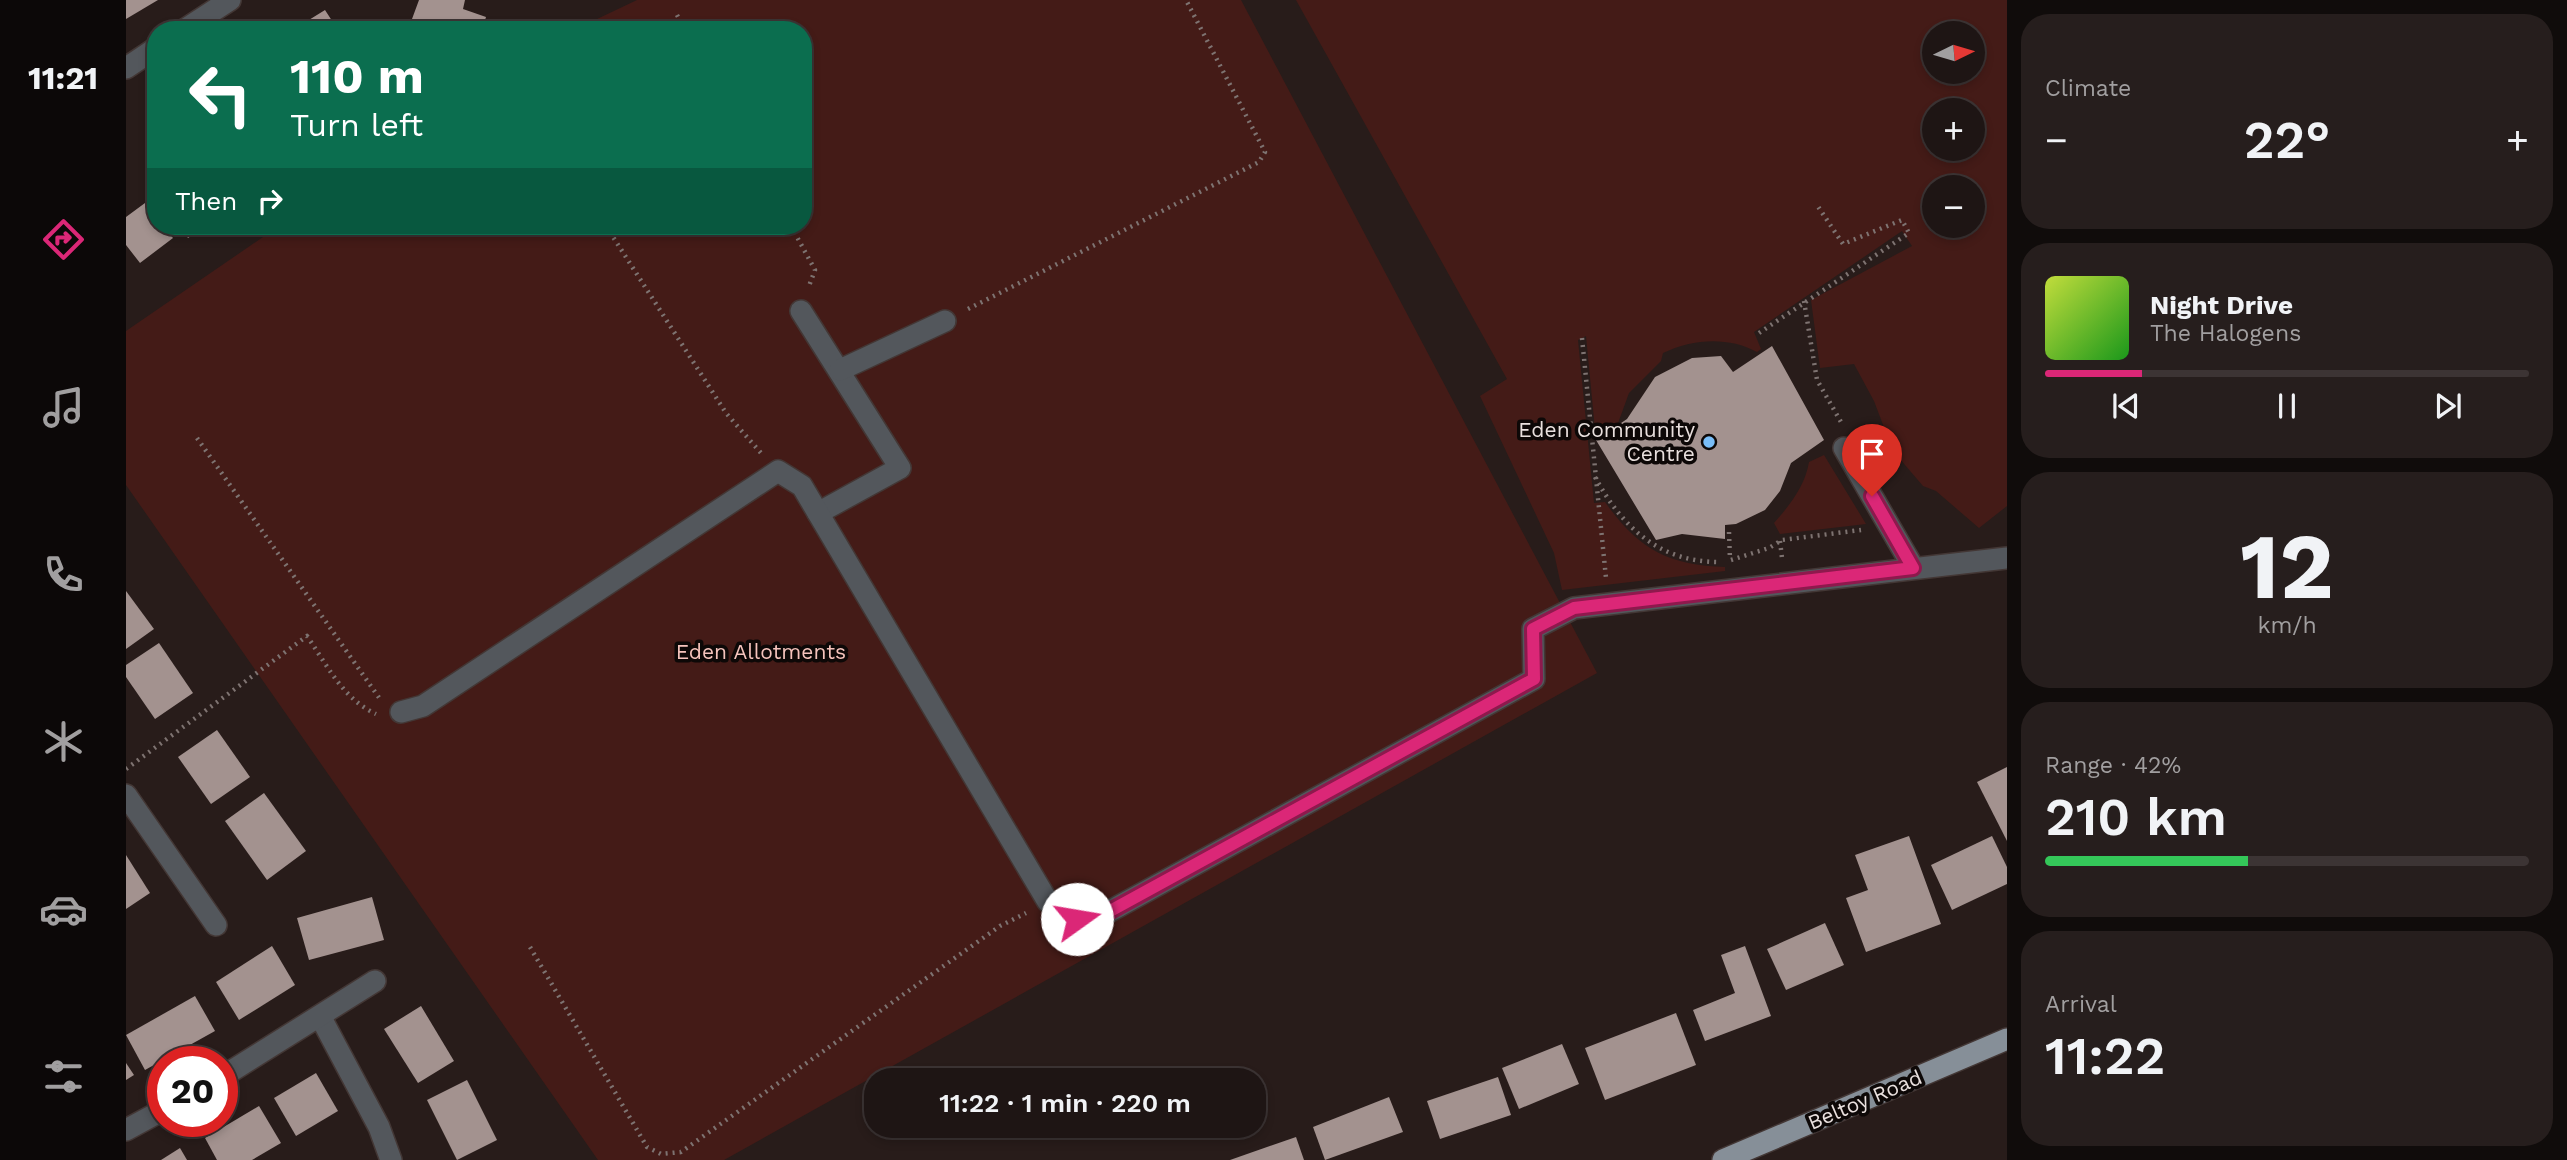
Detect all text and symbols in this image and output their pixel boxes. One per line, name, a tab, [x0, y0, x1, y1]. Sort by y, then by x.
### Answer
north arrow	[1922, 21, 1984, 84]
map controls	[1922, 21, 1985, 238]
text: 110 m	[290, 47, 424, 105]
icon: left	[175, 49, 266, 140]
text: 11:21	[28, 59, 98, 97]
text: Climate	[2045, 75, 2131, 102]
button: +	[1922, 98, 1985, 161]
text: Turn left	[290, 106, 423, 144]
text: 22°	[2244, 110, 2330, 171]
text: −	[2045, 118, 2068, 162]
text: +	[2506, 118, 2529, 162]
button: −	[1922, 175, 1985, 238]
icon: right	[251, 182, 289, 220]
text: Then	[175, 186, 237, 216]
icon: directions	[39, 215, 88, 264]
text: Night Drive	[2150, 290, 2293, 320]
text: The Halogens	[2150, 320, 2301, 347]
icon: music	[39, 383, 88, 432]
icon: previous	[2107, 387, 2145, 425]
icon: pause	[2268, 387, 2306, 425]
icon: next	[2429, 387, 2467, 425]
place label: Eden Community Centre	[1518, 417, 1695, 466]
pin	[1842, 424, 1902, 496]
marker: Eden Community Centre	[1701, 434, 1717, 450]
icon: arrive	[1853, 435, 1891, 473]
text: 12	[2240, 513, 2334, 620]
icon: phone	[39, 550, 88, 599]
text: km/h	[2257, 612, 2317, 639]
park label: Eden Allotments	[676, 639, 846, 664]
icon: climate	[39, 717, 88, 766]
text: Range · 42%	[2045, 752, 2181, 779]
text: 210 km	[2045, 787, 2227, 848]
position arrow	[1040, 882, 1114, 956]
icon: car	[39, 885, 88, 934]
text: Arrival	[2045, 991, 2117, 1018]
text: 11:22	[2045, 1026, 2165, 1087]
speed limit sign: 20	[147, 1046, 238, 1137]
icon: filters	[39, 1052, 88, 1101]
street label: Beltoy Road	[1804, 1064, 1926, 1135]
text: 11:22 · 1 min · 220 m	[939, 1088, 1191, 1118]

